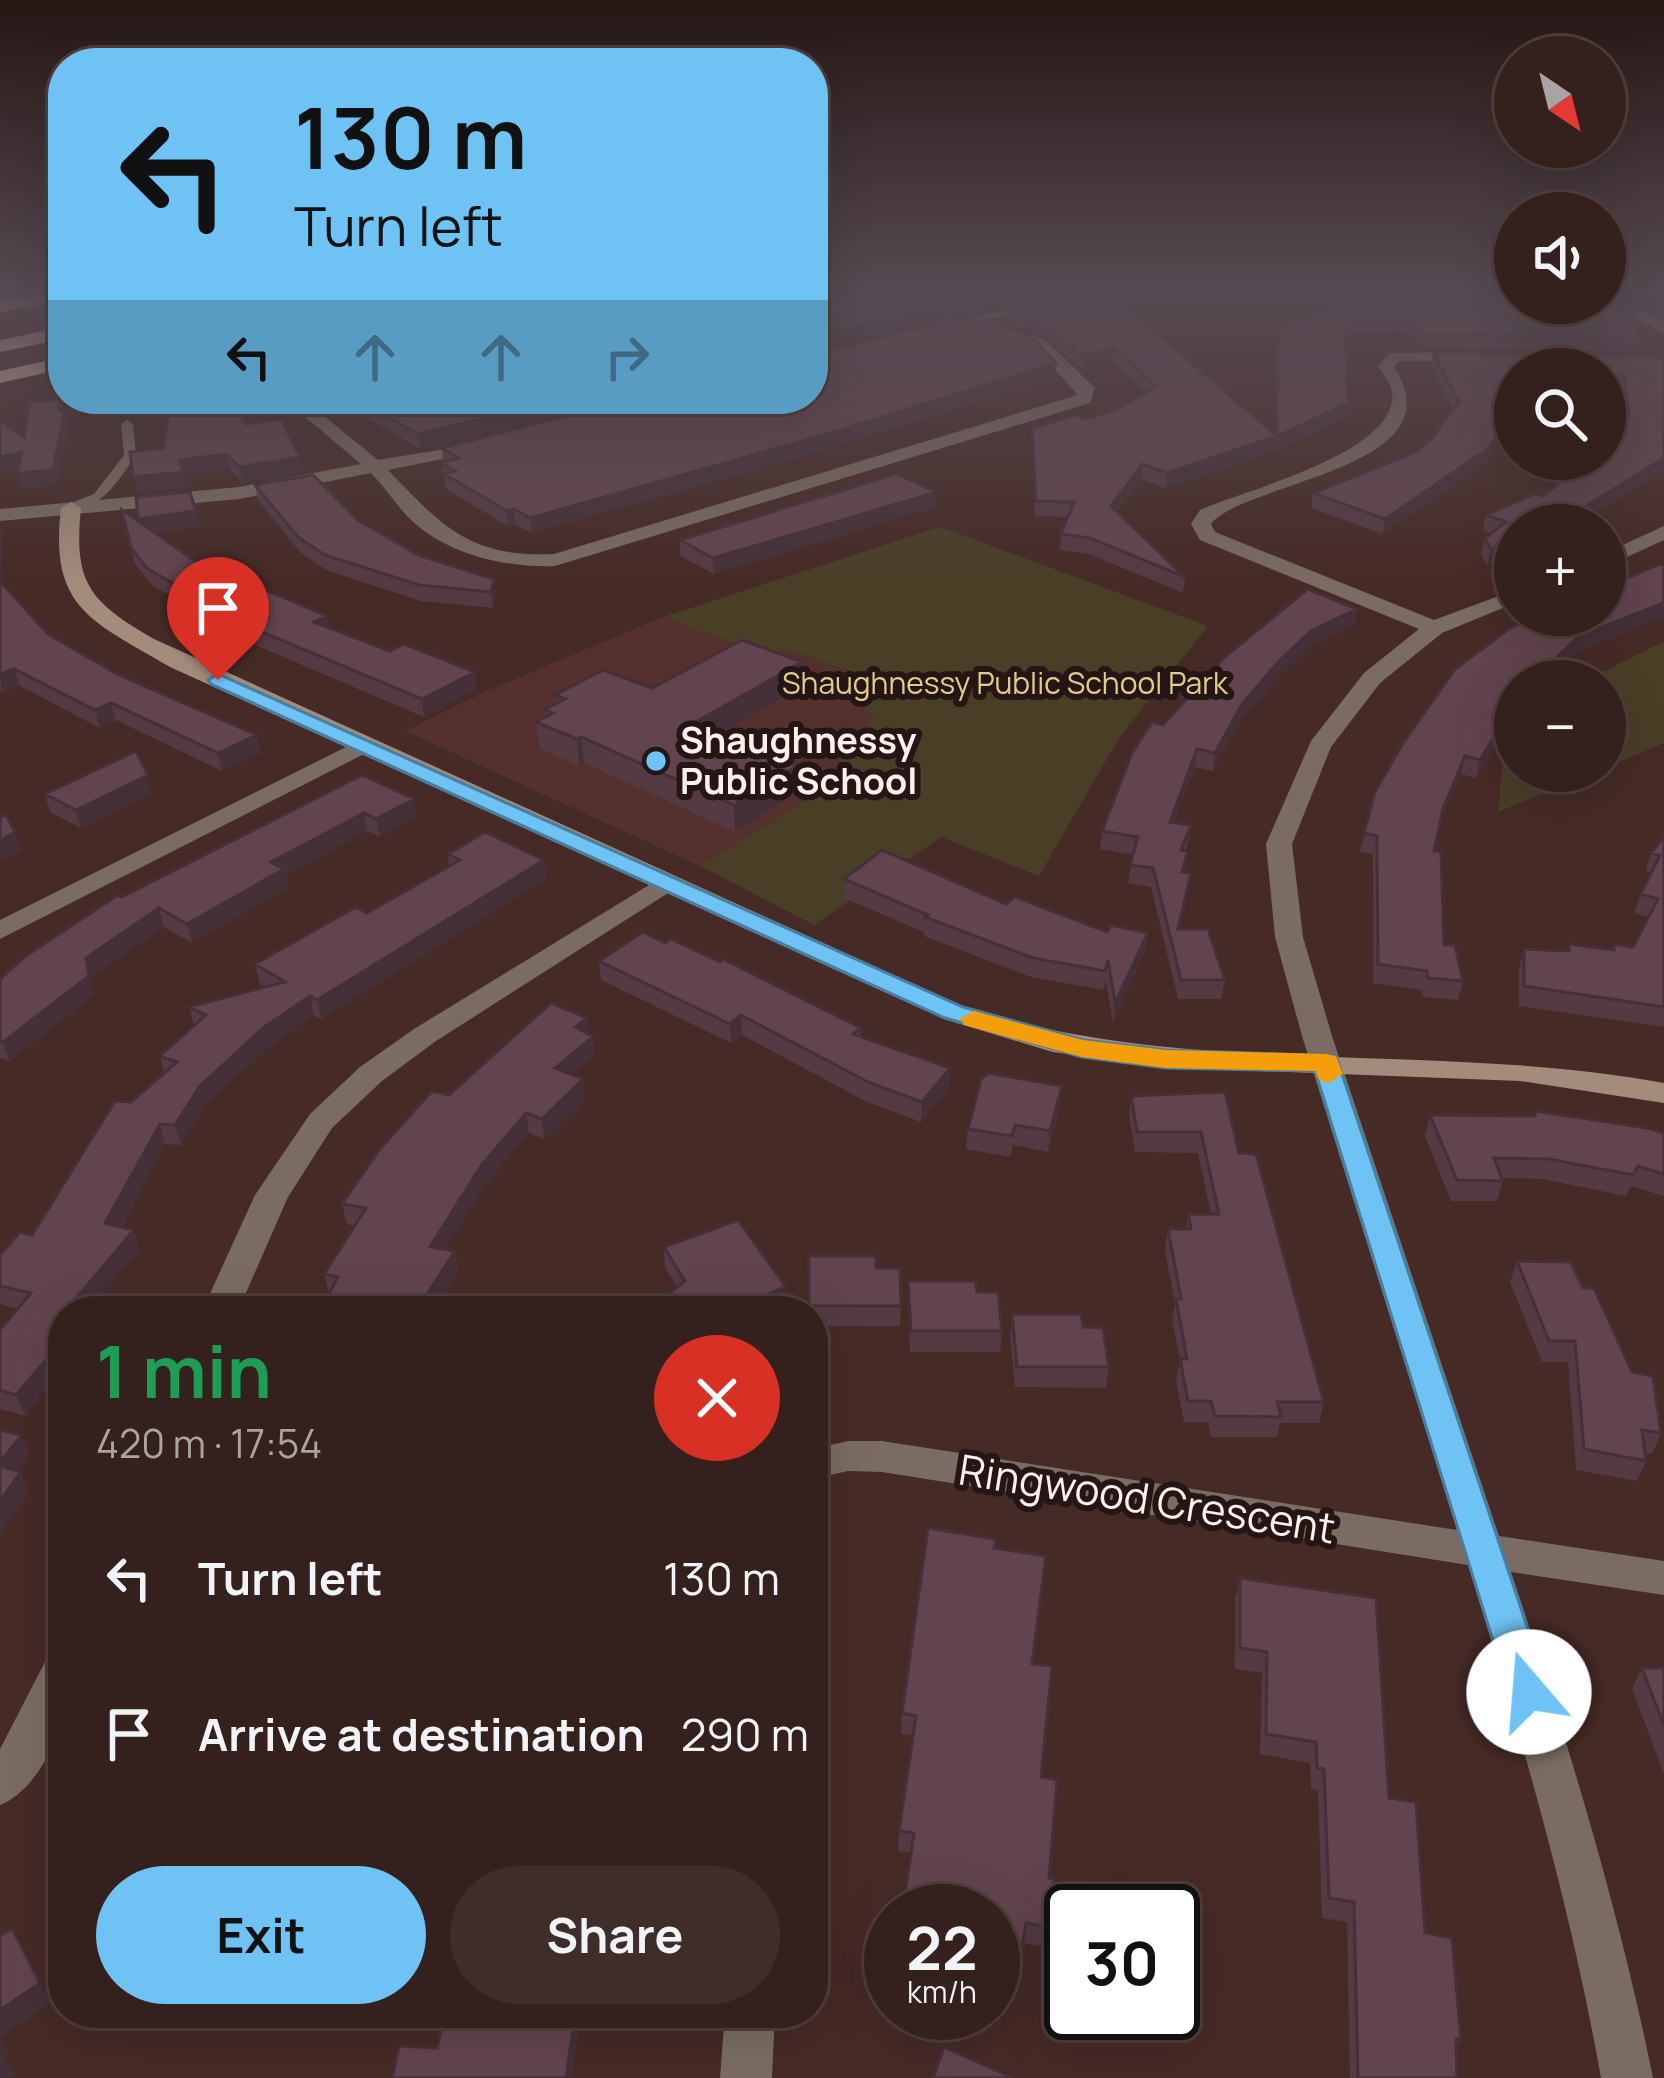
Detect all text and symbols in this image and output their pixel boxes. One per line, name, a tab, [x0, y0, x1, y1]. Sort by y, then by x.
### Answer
north arrow	[1494, 36, 1626, 168]
map controls	[1494, 36, 1626, 792]
text: 130 m	[294, 79, 527, 194]
icon: left	[96, 96, 252, 252]
text: Turn left	[294, 188, 503, 262]
button: sound	[1494, 192, 1626, 324]
icon: left	[216, 324, 282, 390]
icon: ahead	[342, 324, 408, 390]
icon: ahead	[468, 324, 534, 390]
icon: right	[594, 324, 660, 390]
button: search	[1494, 348, 1626, 480]
button: +	[1494, 504, 1626, 636]
pin	[167, 557, 269, 680]
icon: arrive	[185, 575, 251, 641]
button: −	[1494, 660, 1626, 792]
park label: Shaughnessy Public School Park	[782, 662, 1229, 703]
place label: Shaughnessy Public School	[680, 715, 917, 805]
marker: Shaughnessy Public School	[643, 748, 669, 774]
text: 1 min	[96, 1321, 272, 1420]
button: close	[654, 1335, 780, 1461]
text: 420 m · 17:54	[96, 1416, 322, 1470]
street label: Ringwood Crescent	[955, 1440, 1339, 1556]
icon: left	[96, 1545, 162, 1611]
text: Turn left	[198, 1547, 383, 1609]
text: 130 m	[663, 1547, 780, 1609]
position arrow	[1466, 1629, 1592, 1755]
icon: arrive	[96, 1701, 162, 1767]
text: Arrive at destination	[198, 1703, 645, 1765]
text: 290 m	[681, 1703, 809, 1765]
button: Exit	[96, 1866, 426, 2004]
button: Share	[450, 1866, 780, 2004]
speed limit sign: 30	[1044, 1884, 1200, 2040]
text: 22	[906, 1906, 978, 1988]
text: km/h	[907, 1971, 977, 2012]

